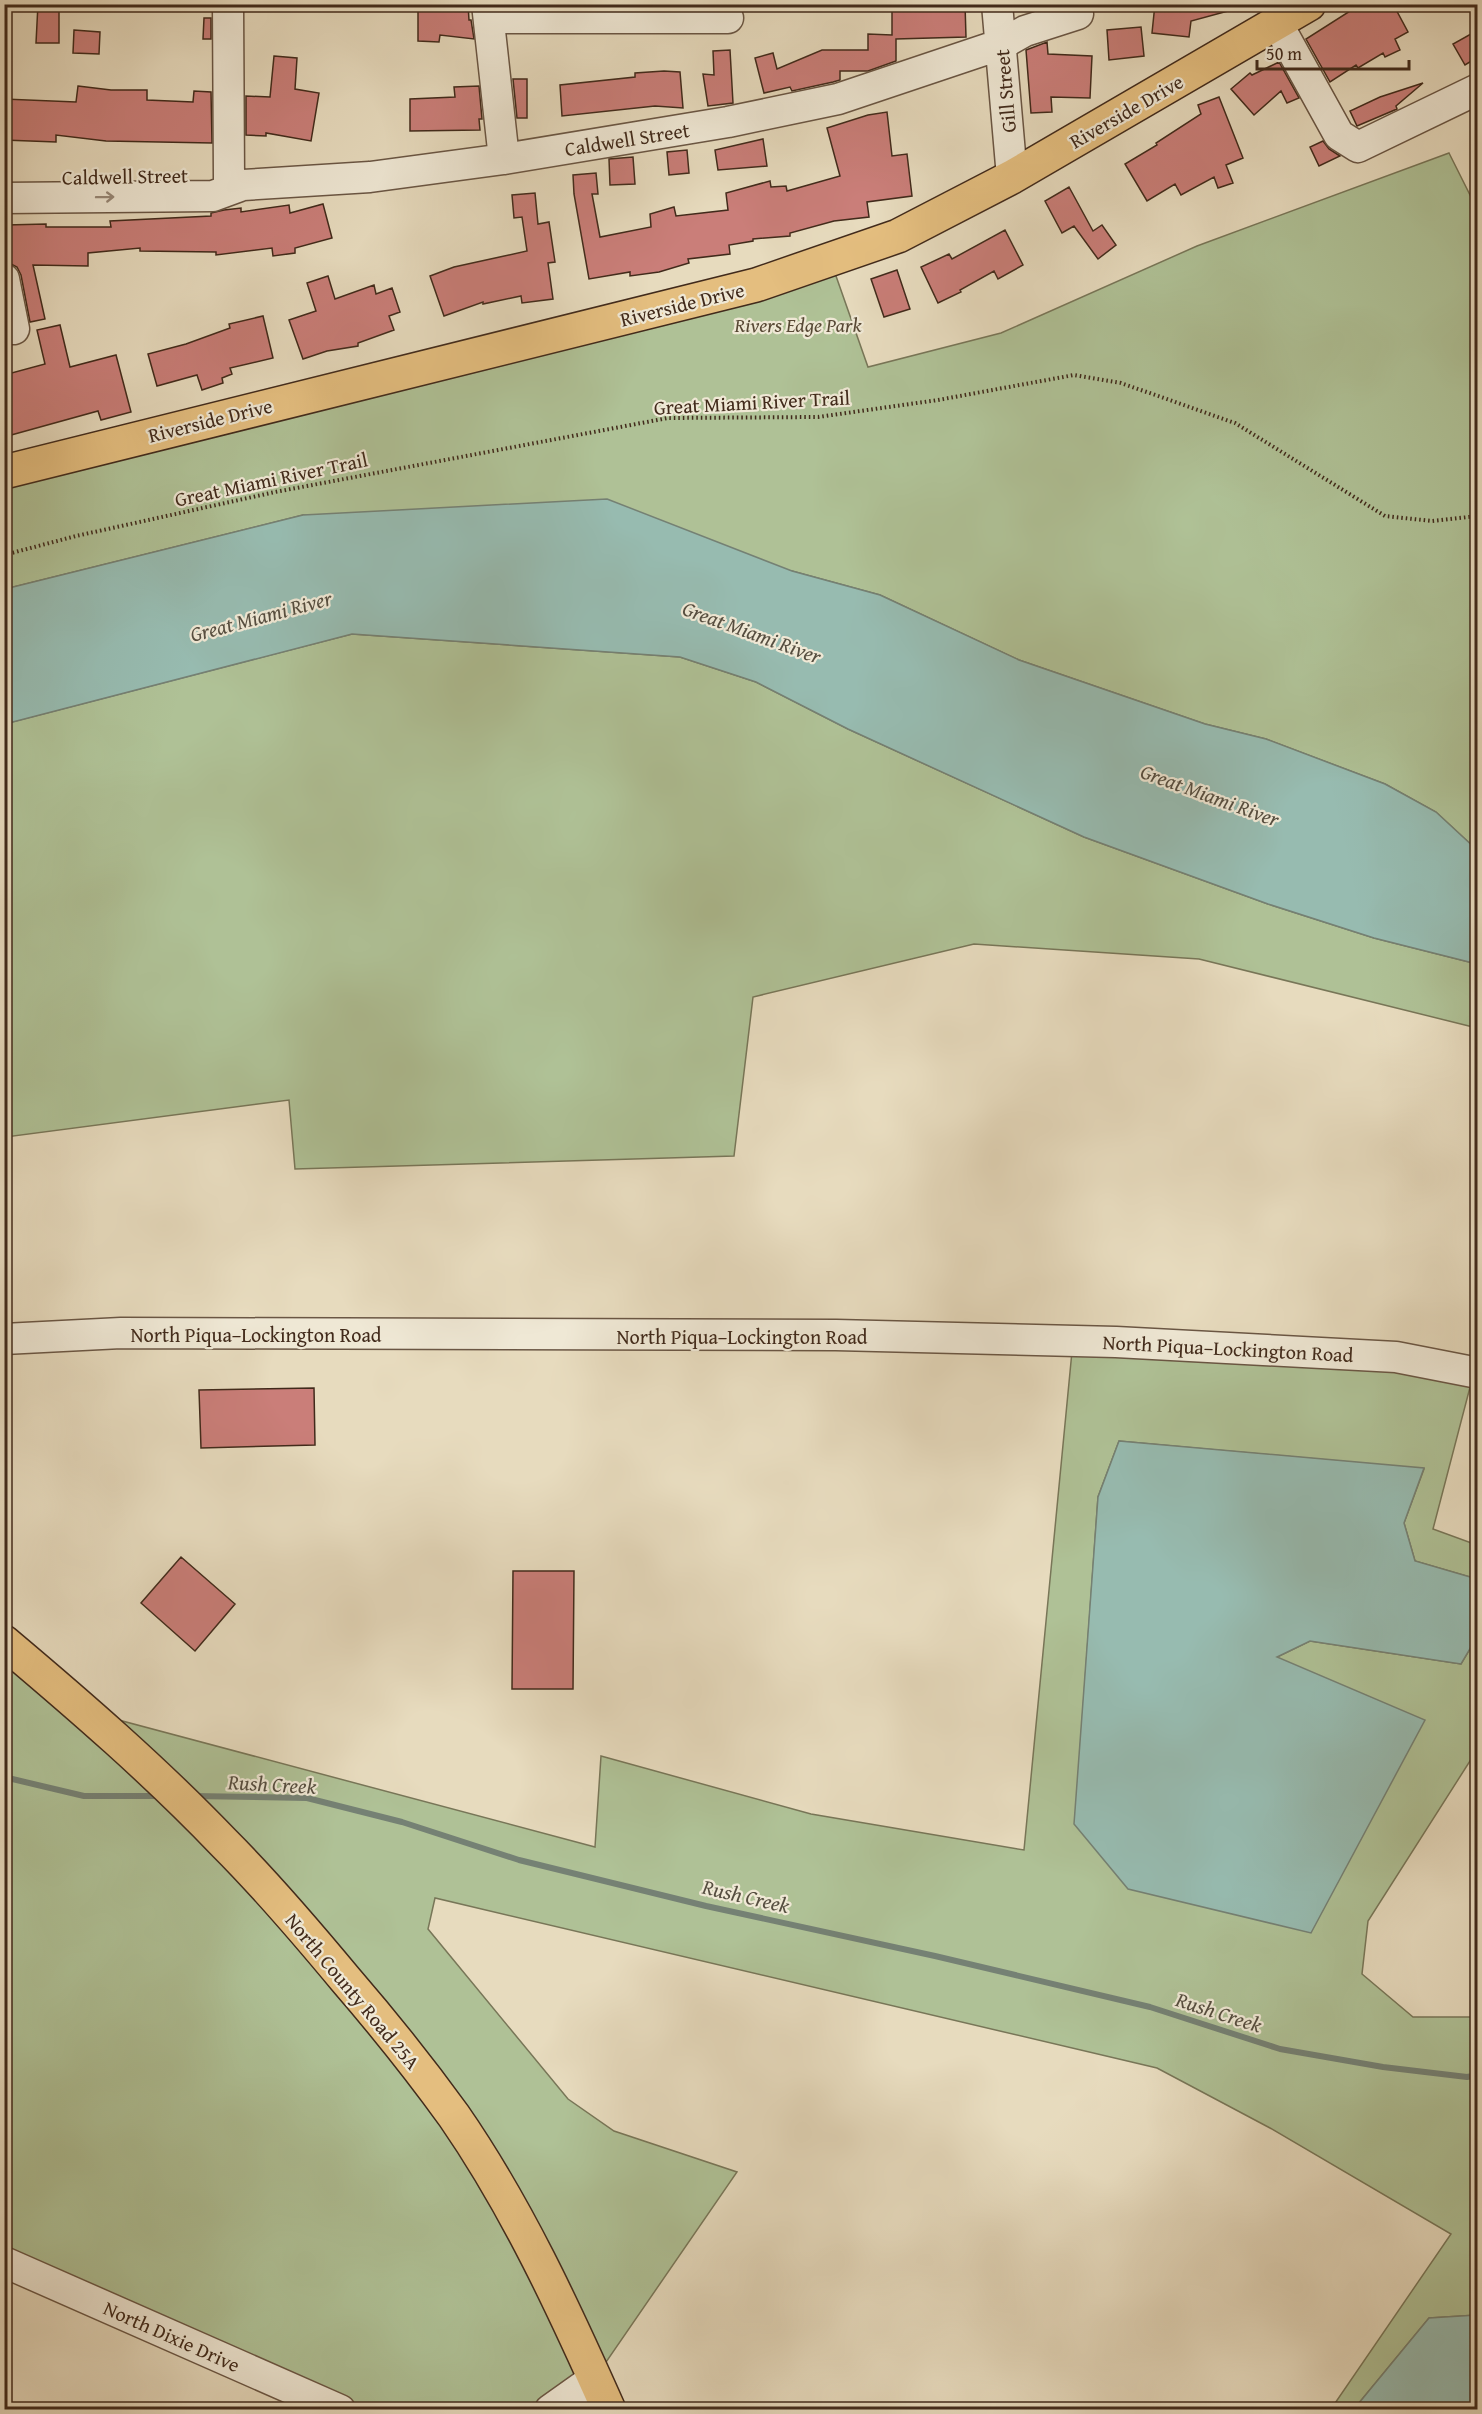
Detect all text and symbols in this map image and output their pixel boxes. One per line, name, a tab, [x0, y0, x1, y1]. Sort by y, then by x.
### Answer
scale bar	[1257, 33, 1408, 71]
text: 50 m	[1266, 40, 1302, 67]
street label: Gill Street	[987, 48, 1023, 134]
street label: Riverside Drive	[1064, 67, 1188, 155]
street label: Caldwell Street	[562, 115, 692, 163]
street label: Caldwell Street	[62, 160, 188, 192]
one-way arrow	[94, 191, 114, 203]
street label: Riverside Drive	[617, 275, 747, 333]
park label: Rivers Edge Park	[733, 310, 862, 339]
street label: Great Miami River Trail	[653, 382, 851, 422]
street label: Riverside Drive	[145, 391, 275, 449]
street label: Great Miami River Trail	[172, 444, 370, 514]
water label: Great Miami River	[187, 582, 337, 650]
water label: Great Miami River	[678, 593, 827, 672]
water label: Great Miami River	[1136, 756, 1285, 835]
street label: North Piqua–Lockington Road	[130, 1320, 382, 1349]
street label: North Piqua–Lockington Road	[616, 1322, 868, 1351]
street label: North Piqua–Lockington Road	[1102, 1327, 1354, 1369]
water label: Rush Creek	[226, 1766, 317, 1802]
water label: Rush Creek	[698, 1871, 793, 1921]
street label: North County Road 25A	[279, 1906, 427, 2076]
water label: Rush Creek	[1171, 1983, 1266, 2041]
street label: North Dixie Drive	[99, 2293, 245, 2379]

